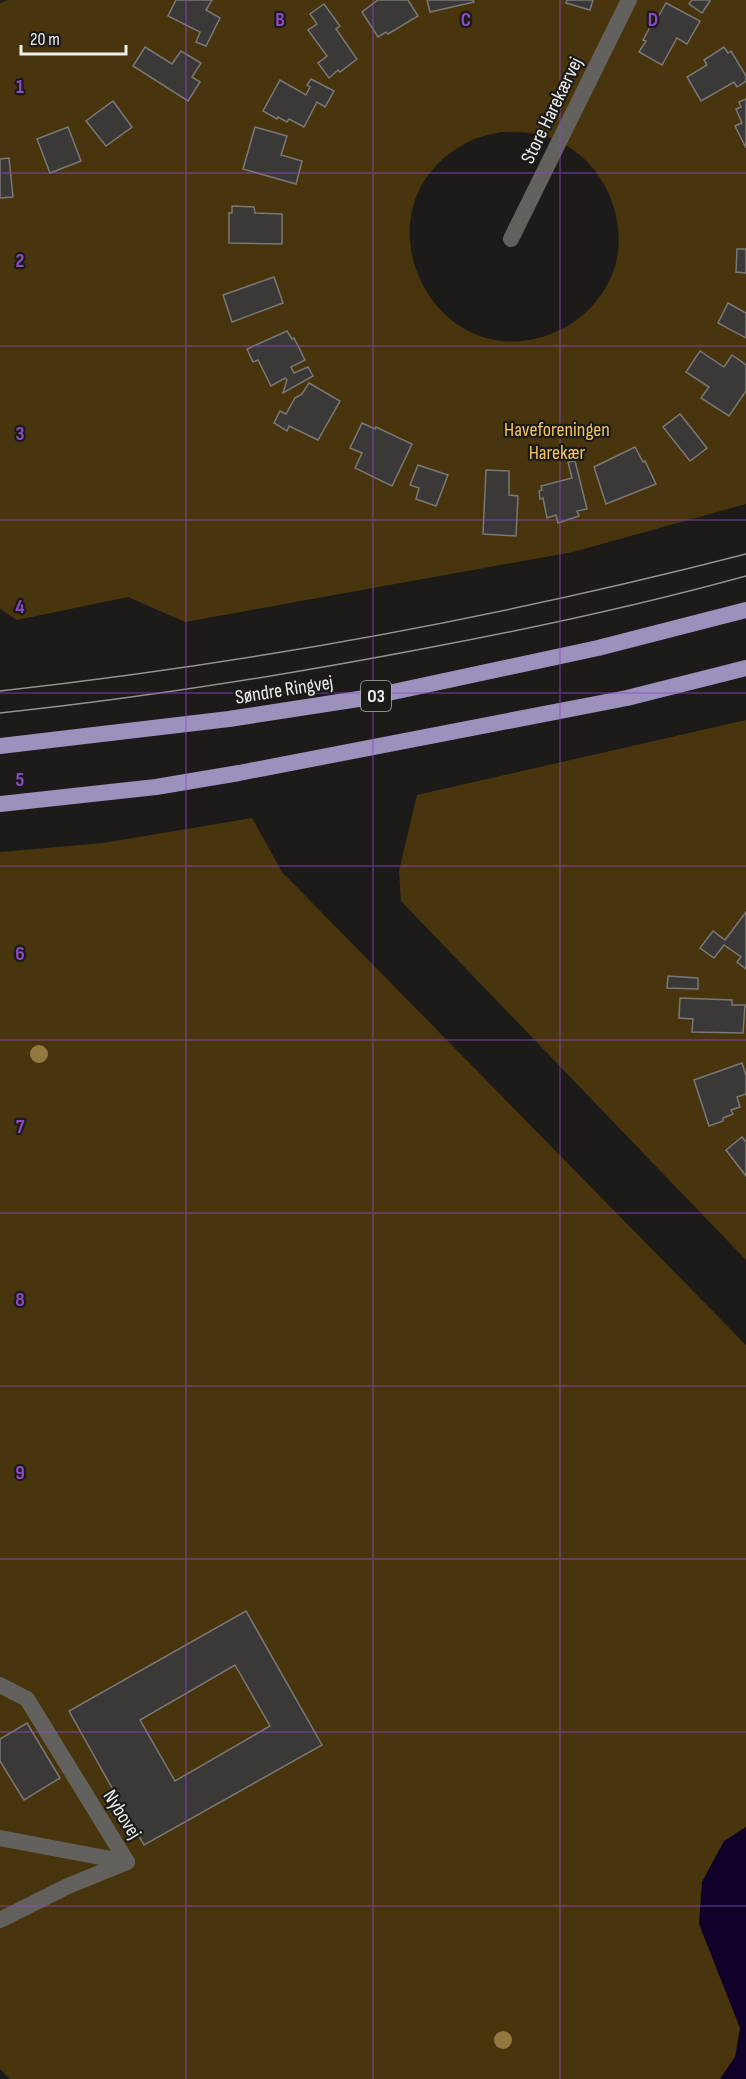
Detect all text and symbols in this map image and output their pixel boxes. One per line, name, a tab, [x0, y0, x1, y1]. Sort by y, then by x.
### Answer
text: B	[275, 8, 285, 32]
text: C	[461, 8, 471, 32]
text: D	[648, 8, 658, 32]
scale bar	[21, 18, 126, 56]
text: 20 m	[30, 29, 60, 50]
street label: Store Harekærvej	[516, 53, 588, 168]
text: 1	[16, 75, 24, 99]
text: 2	[16, 249, 24, 273]
park label: Haveforeningen Harekær	[504, 418, 610, 465]
text: 3	[16, 422, 25, 446]
text: 4	[15, 595, 25, 619]
street label: Søndre Ringvej	[233, 670, 335, 710]
road number: O3	[361, 681, 391, 711]
text: 5	[16, 768, 25, 792]
text: 6	[15, 942, 25, 966]
text: 7	[16, 1115, 25, 1139]
text: 8	[15, 1288, 25, 1312]
text: 9	[15, 1461, 25, 1485]
street label: Nybovej	[98, 1785, 147, 1844]

